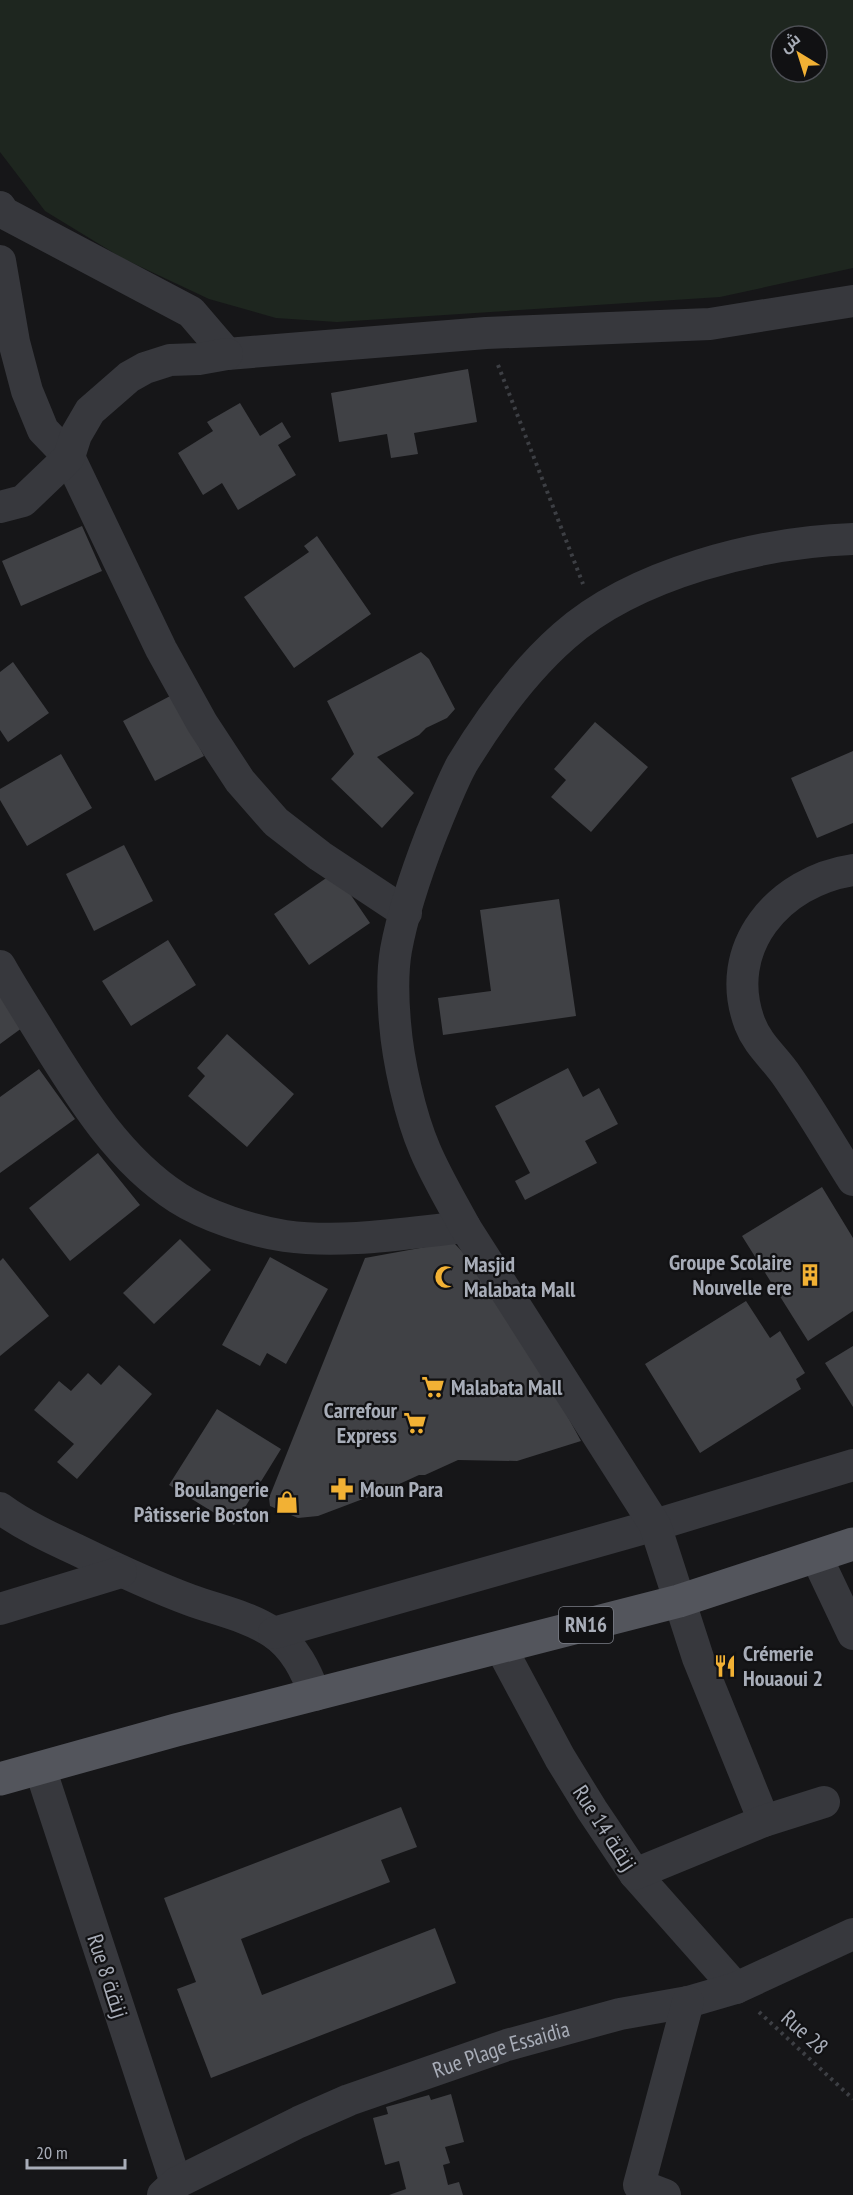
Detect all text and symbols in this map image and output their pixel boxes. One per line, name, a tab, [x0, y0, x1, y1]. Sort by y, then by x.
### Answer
north arrow	[769, 24, 829, 84]
text: ش	[776, 28, 804, 56]
place label: Groupe Scolaire Nouvelle ere	[669, 1248, 792, 1301]
place label: Masjid Malabata Mall	[464, 1250, 576, 1303]
building icon: Groupe Scolaire Nouvelle ere	[797, 1262, 823, 1288]
mosque icon: Masjid Malabata Mall	[433, 1264, 459, 1290]
place label: Malabata Mall	[451, 1373, 563, 1401]
supermarket icon: Malabata Mall	[420, 1374, 446, 1400]
place label: Carrefour Express	[324, 1396, 398, 1449]
supermarket icon: Carrefour Express	[402, 1410, 428, 1436]
place label: Boulangerie Pâtisserie Boston	[134, 1475, 269, 1528]
place label: Moun Para	[360, 1475, 443, 1503]
pharmacy icon: Moun Para	[329, 1476, 355, 1502]
shop icon: Boulangerie Pâtisserie Boston	[274, 1489, 300, 1515]
road number: RN16	[559, 1607, 613, 1643]
place label: Crémerie Houaoui 2	[743, 1639, 823, 1692]
restaurant icon: Crémerie Houaoui 2	[712, 1653, 738, 1679]
street label: Rue 14 زنقة	[567, 1780, 643, 1876]
street label: Rue 8 زنقة	[81, 1930, 135, 2022]
street label: Rue 28	[776, 2004, 834, 2060]
street label: Rue Plage Essaidia	[429, 2015, 573, 2084]
scale bar	[27, 2132, 124, 2170]
text: 20 m	[36, 2141, 68, 2164]

